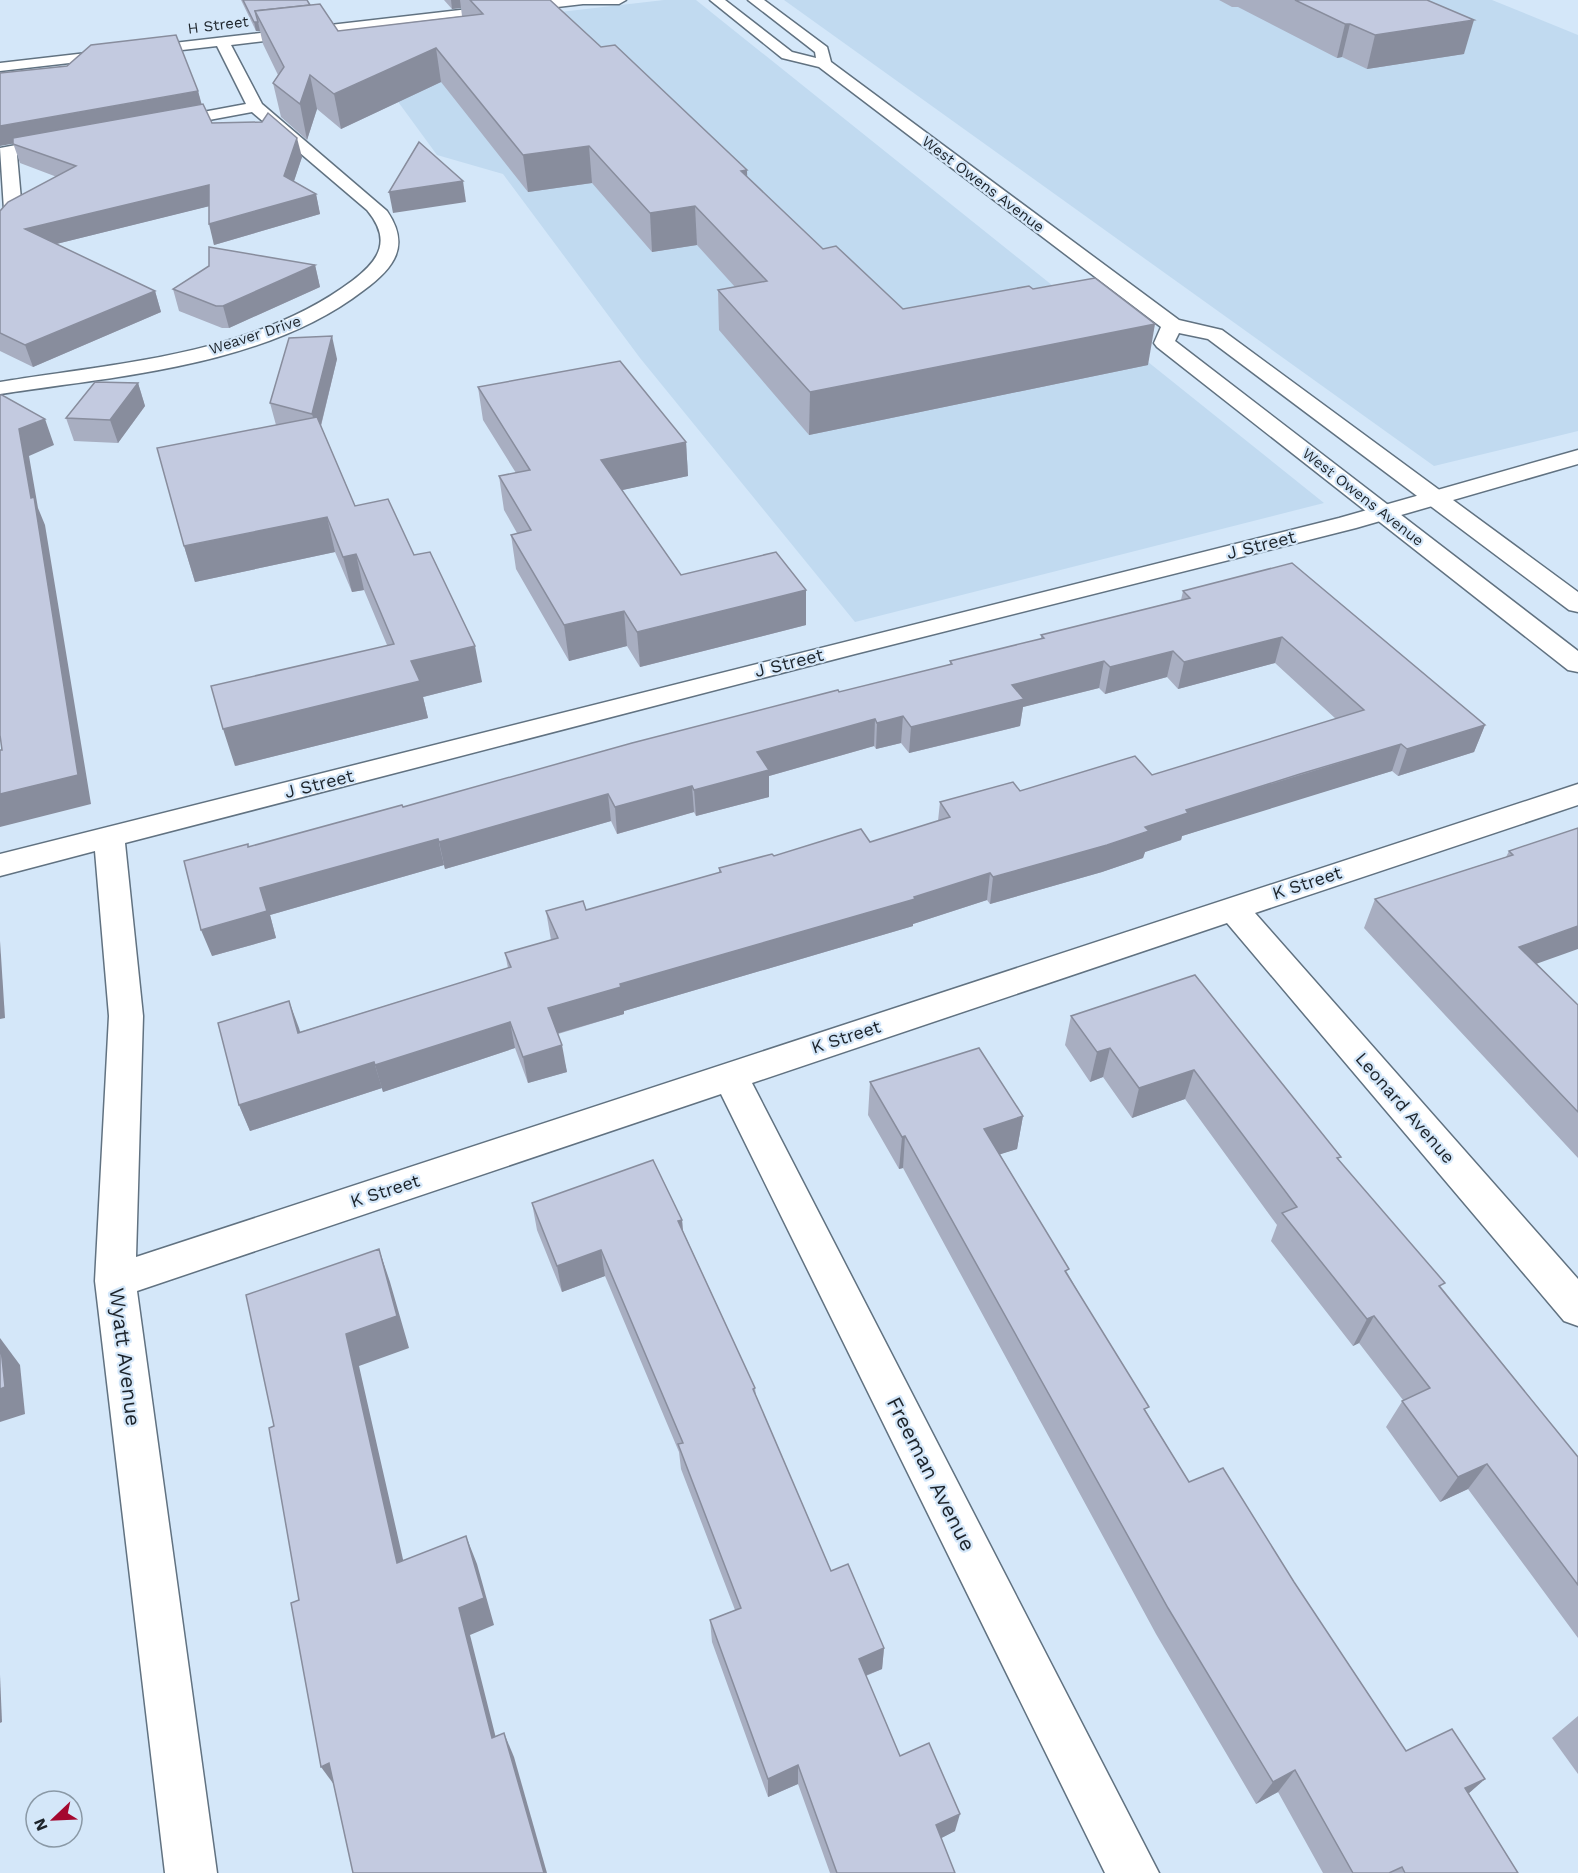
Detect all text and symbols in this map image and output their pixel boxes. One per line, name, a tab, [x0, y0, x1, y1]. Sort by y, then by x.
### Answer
street label: H Street	[186, 12, 250, 38]
street label: West Owens Avenue	[918, 132, 1048, 236]
street label: Weaver Drive	[207, 312, 303, 358]
street label: West Owens Avenue	[1299, 444, 1427, 550]
street label: J Street	[1224, 526, 1298, 563]
street label: J Street	[752, 644, 826, 681]
street label: J Street	[282, 765, 356, 802]
street label: K Street	[1269, 861, 1345, 904]
street label: K Street	[808, 1015, 884, 1058]
street label: Leonard Avenue	[1351, 1048, 1459, 1168]
street label: K Street	[347, 1169, 423, 1212]
street label: Wyatt Avenue	[105, 1286, 146, 1427]
street label: Freeman Avenue	[882, 1392, 981, 1555]
north arrow	[24, 1789, 84, 1849]
text: N	[30, 1815, 52, 1834]

